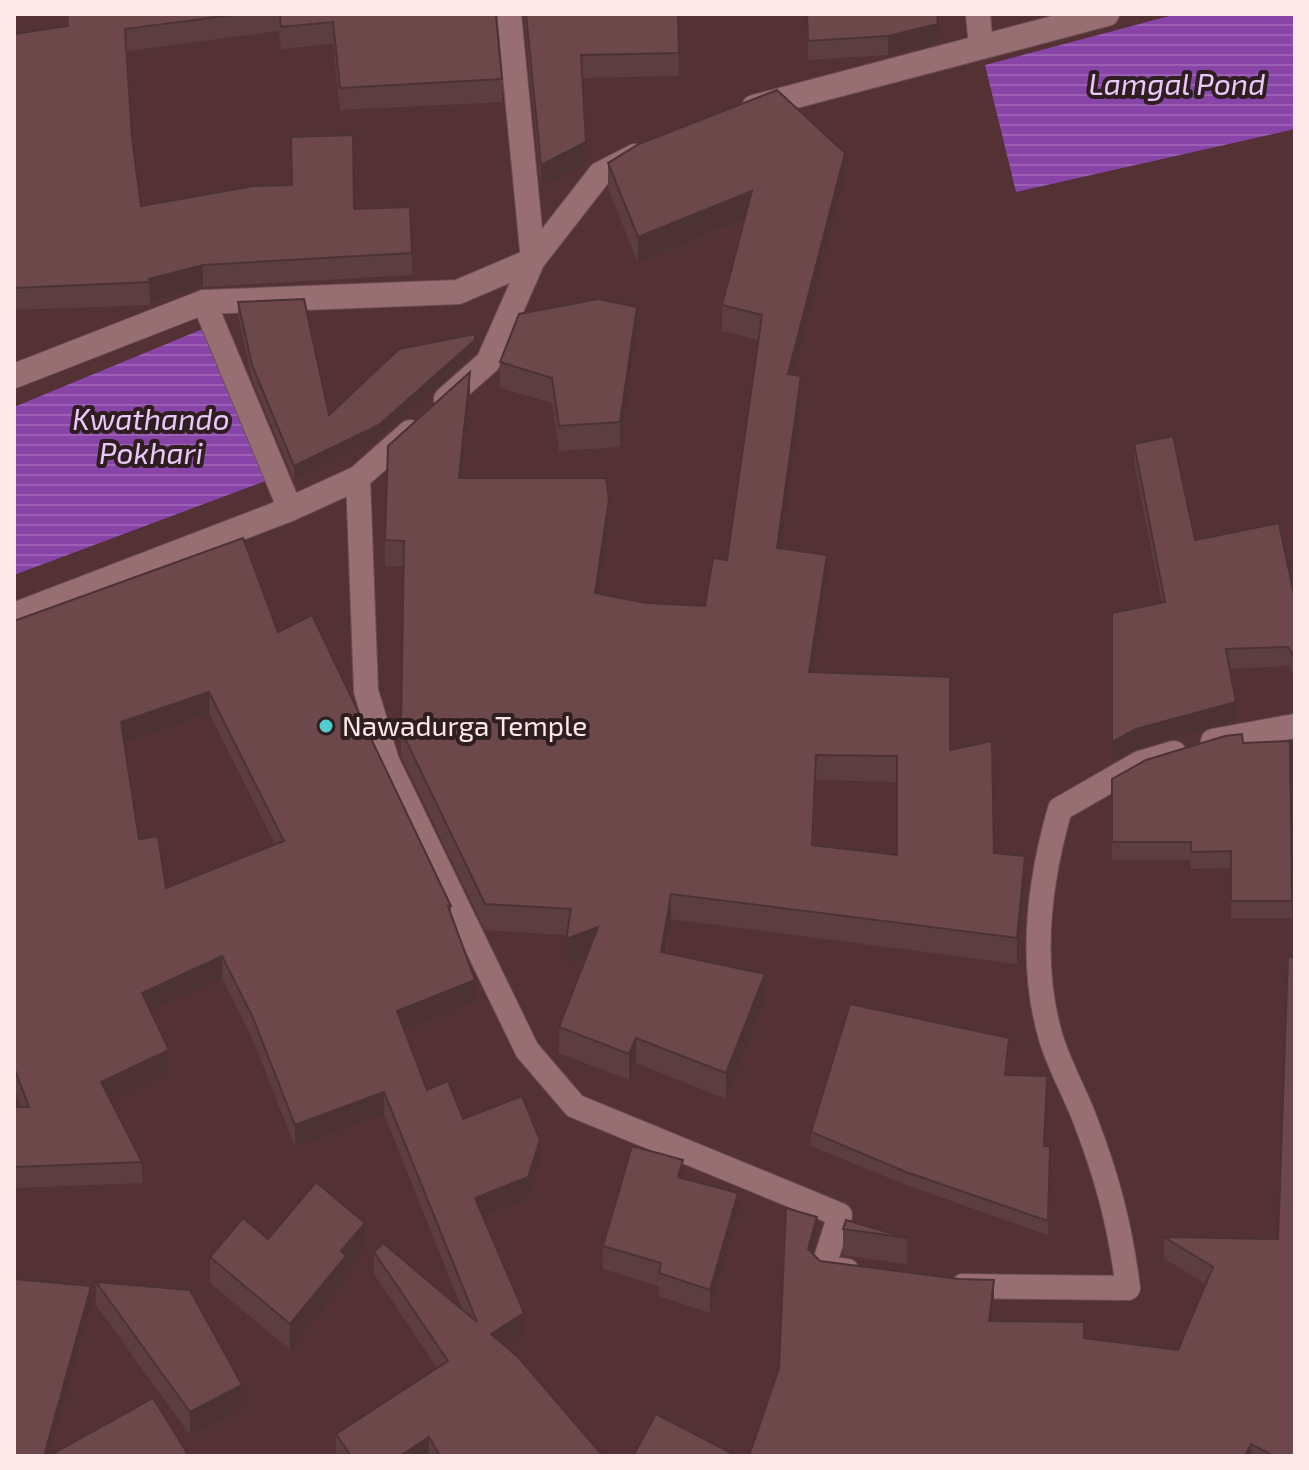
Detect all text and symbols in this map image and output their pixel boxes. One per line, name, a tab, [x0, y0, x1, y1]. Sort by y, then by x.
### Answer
water label: Lamgal Pond	[1089, 65, 1265, 101]
water label: Kwathando Pokhari	[72, 400, 230, 470]
place label: Nawadurga Temple	[342, 708, 587, 742]
marker: Nawadurga Temple	[317, 717, 335, 735]

